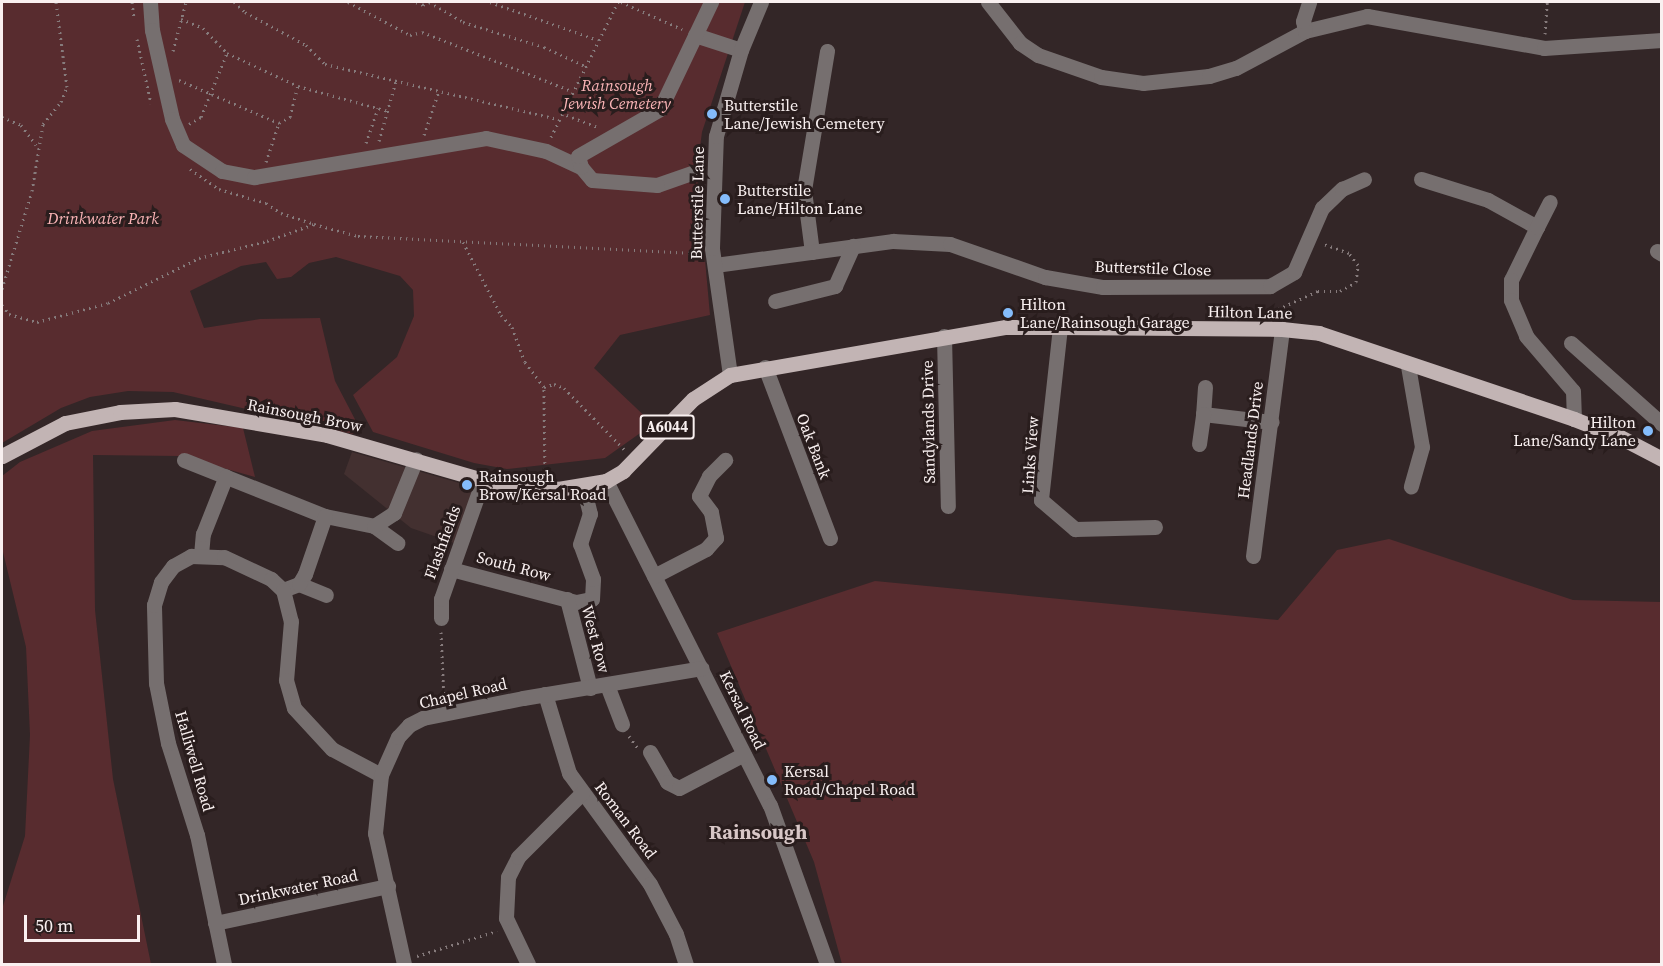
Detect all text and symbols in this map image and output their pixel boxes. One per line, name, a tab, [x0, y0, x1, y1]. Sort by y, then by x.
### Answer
park label: Rainsough Jewish Cemetery	[563, 75, 671, 113]
place label: Butterstile Lane/Jewish Cemetery	[724, 95, 885, 133]
marker: Butterstile Lane/Jewish Cemetery	[705, 107, 719, 121]
street label: Butterstile Lane	[686, 146, 708, 260]
place label: Butterstile Lane/Hilton Lane	[737, 180, 863, 218]
marker: Butterstile Lane/Hilton Lane	[718, 192, 732, 206]
park label: Drinkwater Park	[47, 208, 159, 228]
street label: Butterstile Close	[1094, 256, 1212, 280]
place label: Hilton Lane/Rainsough Garage	[1020, 294, 1190, 332]
street label: Hilton Lane	[1207, 302, 1293, 322]
marker: Hilton Lane/Rainsough Garage	[1001, 306, 1015, 320]
street label: Sandylands Drive	[917, 360, 939, 484]
street label: Headlands Drive	[1233, 380, 1267, 500]
street label: Rainsough Brow	[246, 394, 364, 436]
street label: Oak Bank	[793, 411, 835, 481]
place label: Hilton Lane/Sandy Lane	[1513, 412, 1636, 450]
road number: A6044	[638, 415, 696, 439]
street label: Links View	[1018, 415, 1042, 495]
marker: Hilton Lane/Sandy Lane	[1641, 424, 1655, 438]
place label: Rainsough Brow/Kersal Road	[479, 466, 606, 504]
marker: Rainsough Brow/Kersal Road	[460, 478, 474, 492]
street label: Flashfields	[420, 503, 464, 581]
street label: South Row	[475, 547, 553, 585]
street label: West Row	[578, 603, 614, 675]
street label: Kersal Road	[716, 668, 770, 752]
street label: Chapel Road	[417, 674, 509, 712]
street label: Halliwell Road	[171, 708, 219, 814]
place label: Kersal Road/Chapel Road	[784, 761, 915, 799]
marker: Kersal Road/Chapel Road	[765, 773, 779, 787]
street label: Roman Road	[591, 778, 661, 862]
district label: Rainsough	[709, 820, 807, 844]
street label: Drinkwater Road	[237, 865, 359, 909]
scale bar	[27, 903, 142, 941]
text: 50 m	[35, 913, 73, 938]

